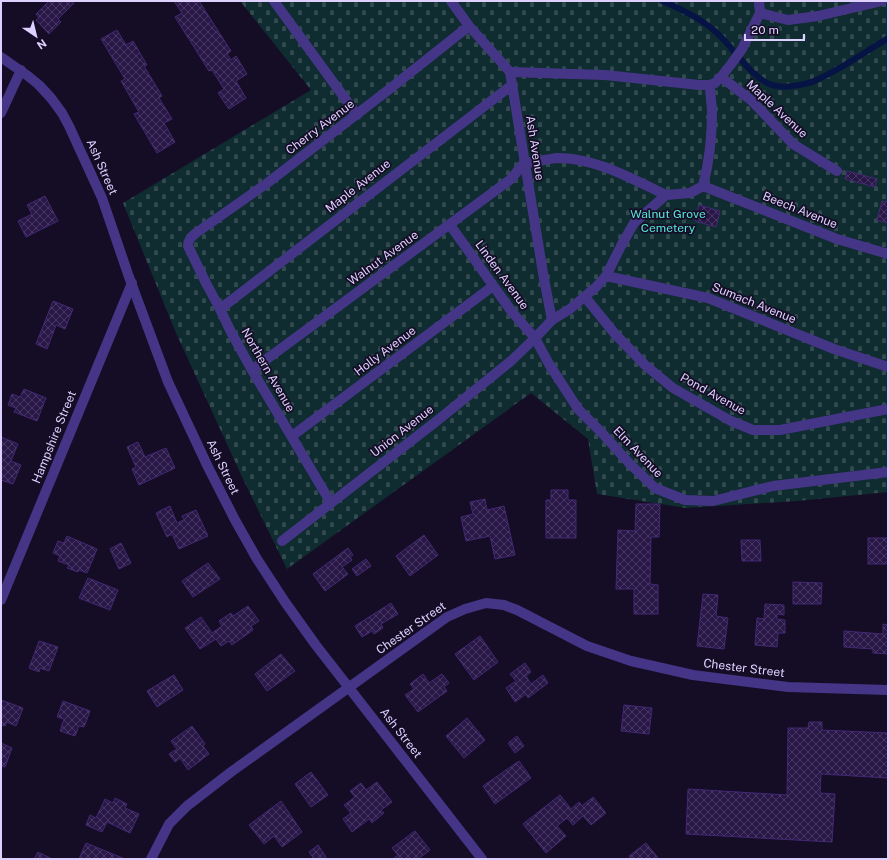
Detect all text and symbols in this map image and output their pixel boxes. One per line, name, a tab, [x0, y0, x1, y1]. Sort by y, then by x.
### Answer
north arrow	[16, 16, 56, 56]
scale bar	[745, 16, 804, 42]
text: 20 m	[751, 23, 779, 37]
text: N	[35, 37, 49, 52]
street label: Maple Avenue	[743, 77, 811, 141]
street label: Cherry Avenue	[283, 97, 357, 157]
street label: Ash Avenue	[523, 115, 547, 182]
street label: Ash Street	[84, 137, 121, 197]
street label: Maple Avenue	[323, 156, 393, 216]
street label: Beech Avenue	[761, 189, 840, 231]
park label: Walnut Grove Cemetery	[630, 207, 706, 235]
street label: Walnut Avenue	[345, 228, 421, 288]
street label: Linden Avenue	[472, 238, 532, 312]
street label: Sumach Avenue	[710, 280, 798, 326]
street label: Holly Avenue	[352, 323, 419, 379]
street label: Northern Avenue	[238, 326, 298, 415]
street label: Pond Avenue	[678, 370, 748, 418]
street label: Hampshire Street	[29, 388, 79, 485]
street label: Union Avenue	[368, 402, 436, 460]
street label: Elm Avenue	[610, 424, 666, 481]
street label: Ash Street	[204, 437, 242, 497]
street label: Chester Street	[373, 599, 449, 657]
street label: Chester Street	[703, 656, 786, 680]
street label: Ash Street	[377, 705, 425, 761]

